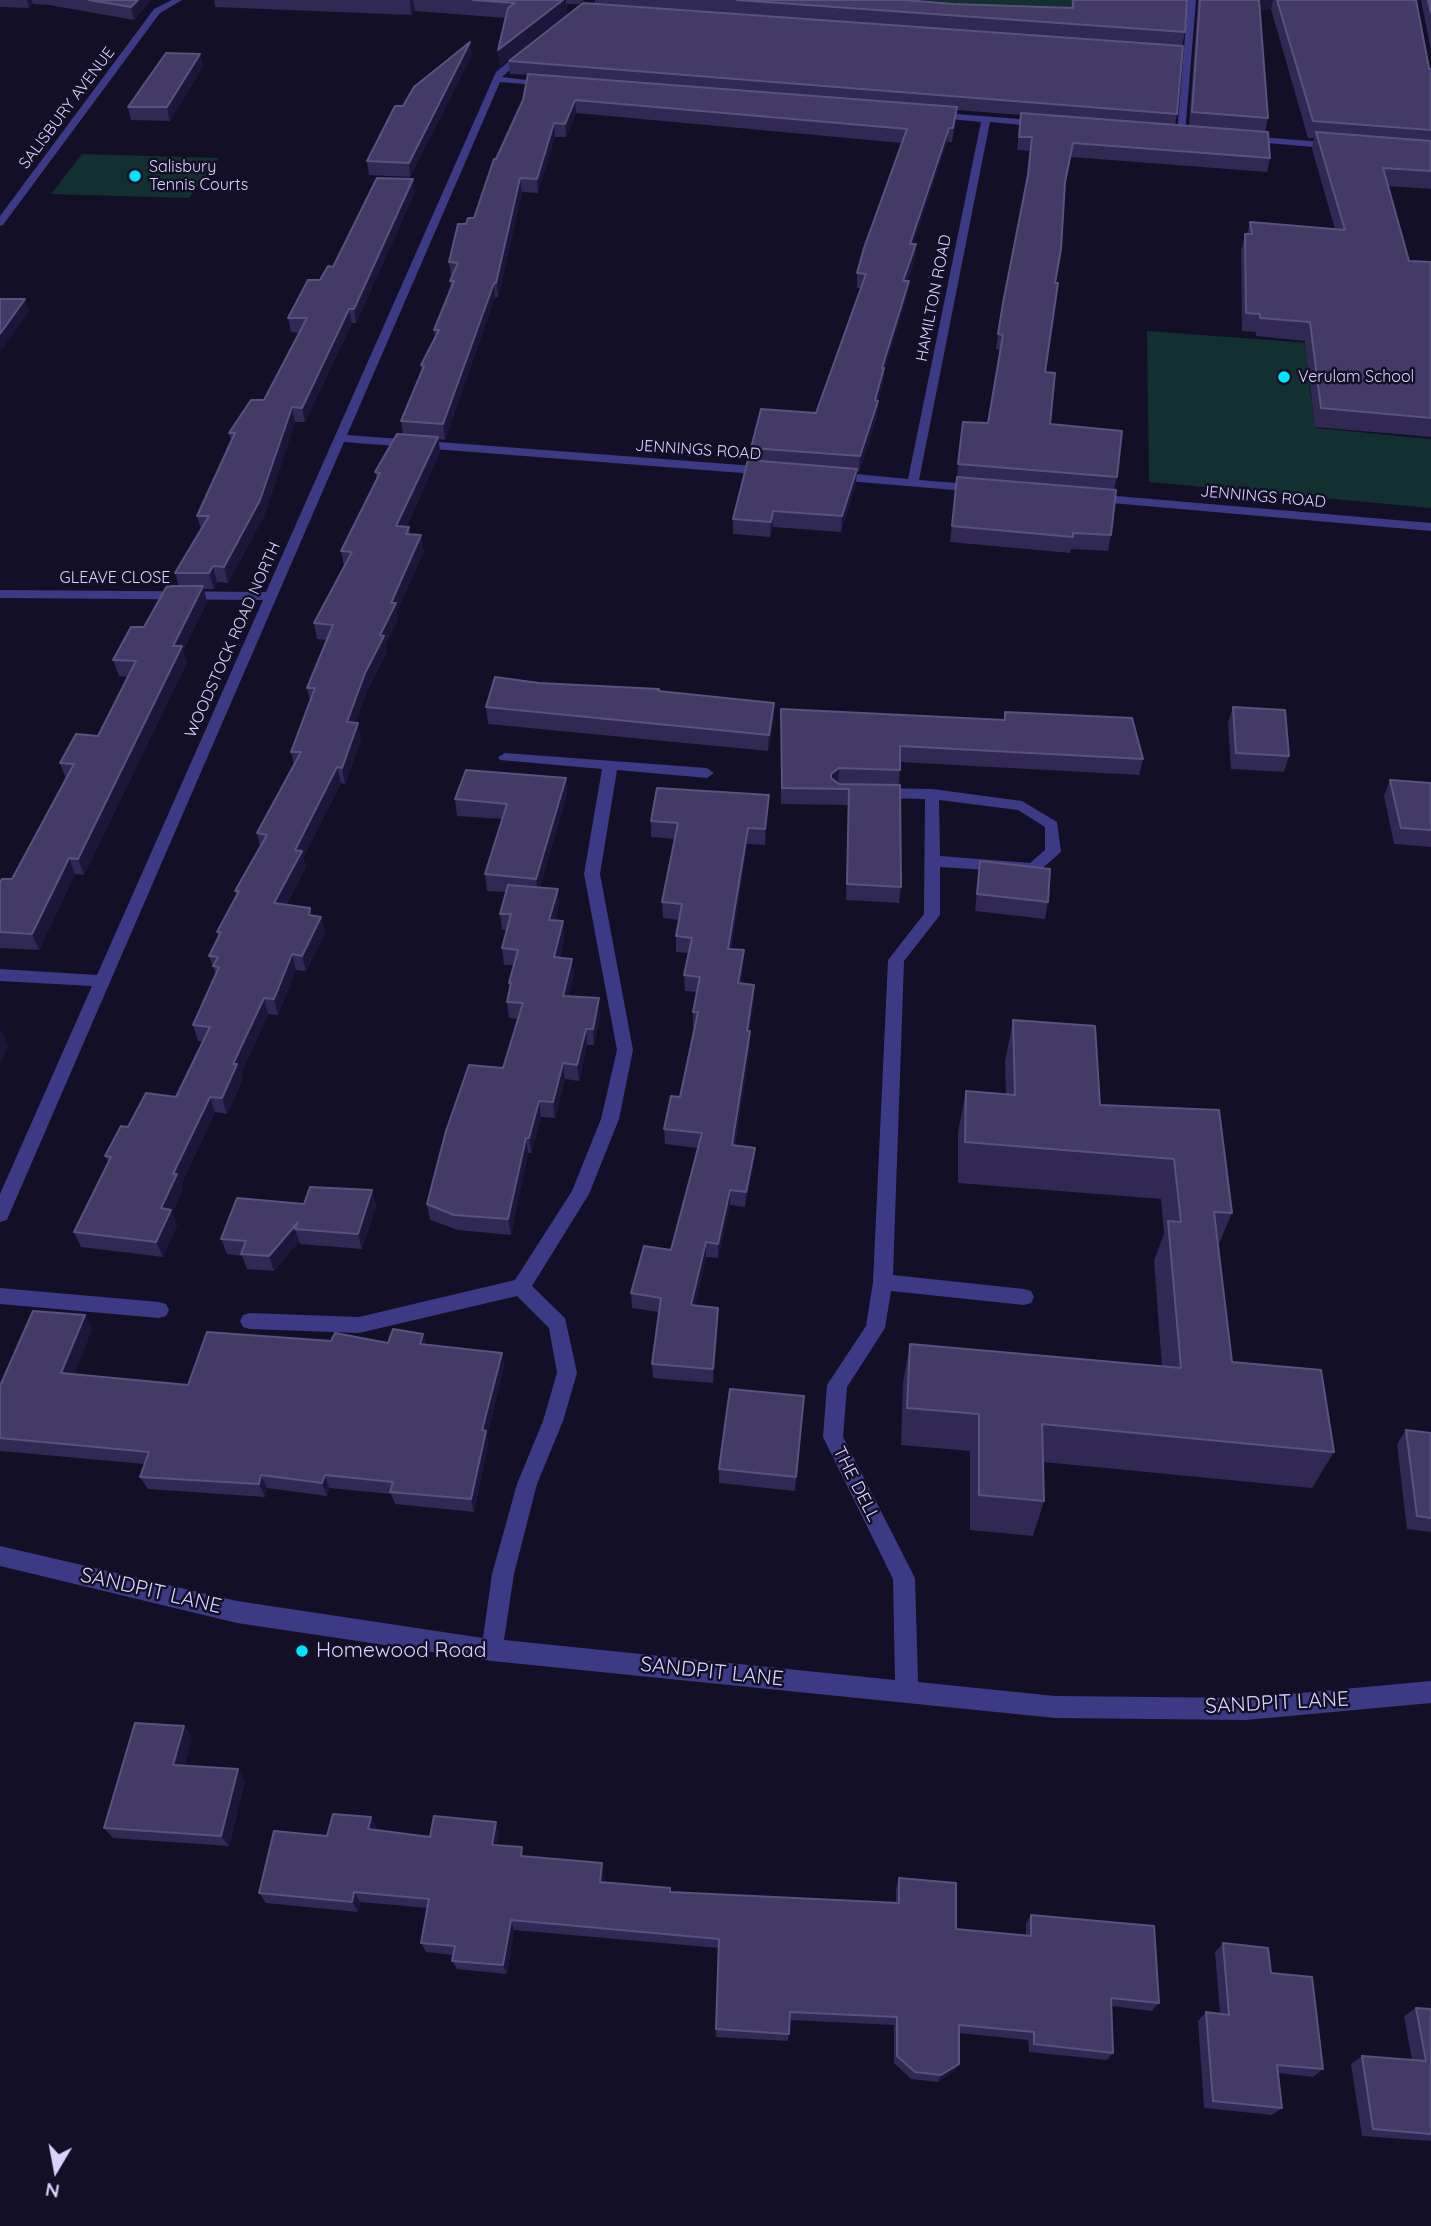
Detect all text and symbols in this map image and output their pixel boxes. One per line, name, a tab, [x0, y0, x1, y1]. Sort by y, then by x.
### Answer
street label: SALISBURY AVENUE	[15, 43, 119, 173]
place label: Salisbury Tennis Courts	[149, 157, 248, 195]
marker: Salisbury Tennis Courts	[127, 168, 143, 184]
street label: HAMILTON ROAD	[912, 233, 956, 363]
place label: Verulam School	[1298, 367, 1414, 387]
marker: Verulam School	[1276, 369, 1292, 385]
street label: JENNINGS ROAD	[634, 436, 762, 464]
street label: JENNINGS ROAD	[1199, 482, 1327, 512]
street label: WOODSTOCK ROAD NORTH	[181, 539, 285, 741]
street label: GLEAVE CLOSE	[60, 568, 170, 588]
street label: THE DELL	[828, 1443, 884, 1525]
street label: SANDPIT LANE	[78, 1563, 224, 1619]
place label: Homewood Road	[316, 1638, 487, 1664]
marker: Homewood Road	[294, 1643, 310, 1659]
street label: SANDPIT LANE	[639, 1652, 785, 1692]
street label: SANDPIT LANE	[1204, 1687, 1350, 1719]
north arrow	[21, 2135, 91, 2205]
text: N	[43, 2178, 61, 2204]

